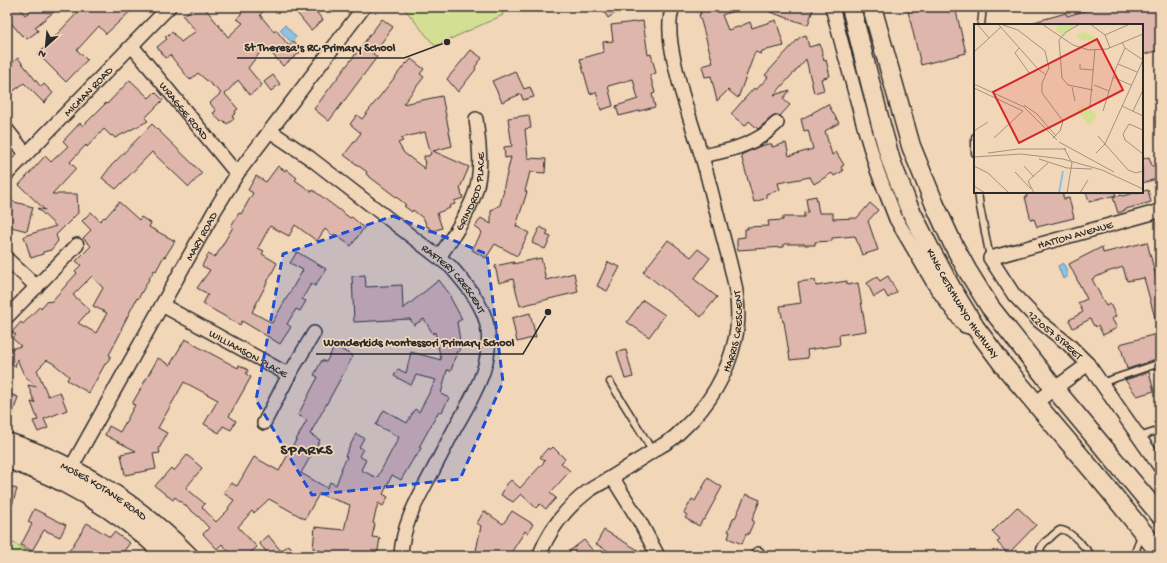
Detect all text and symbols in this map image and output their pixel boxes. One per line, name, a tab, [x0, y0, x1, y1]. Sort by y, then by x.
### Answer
inset map	[974, 24, 1143, 193]
north arrow	[26, 26, 66, 66]
callout: St Theresa's RC Primary School	[237, 34, 404, 58]
text: St Theresa's RC Primary School	[245, 42, 396, 56]
text: N	[36, 46, 48, 60]
street label: MICHAN ROAD	[62, 64, 117, 120]
street label: WRAGGE ROAD	[156, 80, 211, 143]
street label: GRINDROD PLACE	[454, 151, 488, 233]
street label: MARY ROAD	[184, 210, 221, 263]
street label: HATTON AVENUE	[1037, 219, 1116, 252]
street label: RAFTERY CRESCENT	[419, 243, 487, 316]
street label: KING CETSHWAYO HIGHWAY	[923, 247, 1000, 362]
street label: HARRIS CRESCENT	[721, 289, 746, 374]
street label: 122057 STREET	[1024, 308, 1085, 363]
street label: WILLIAMSON PLACE	[206, 328, 290, 382]
callout: Wonderkids Montessori Primary School	[316, 330, 523, 354]
text: Wonderkids Montessori Primary School	[323, 337, 515, 351]
district label: SPARKS	[280, 442, 334, 460]
street label: MOSES KOTANE ROAD	[58, 460, 149, 524]

